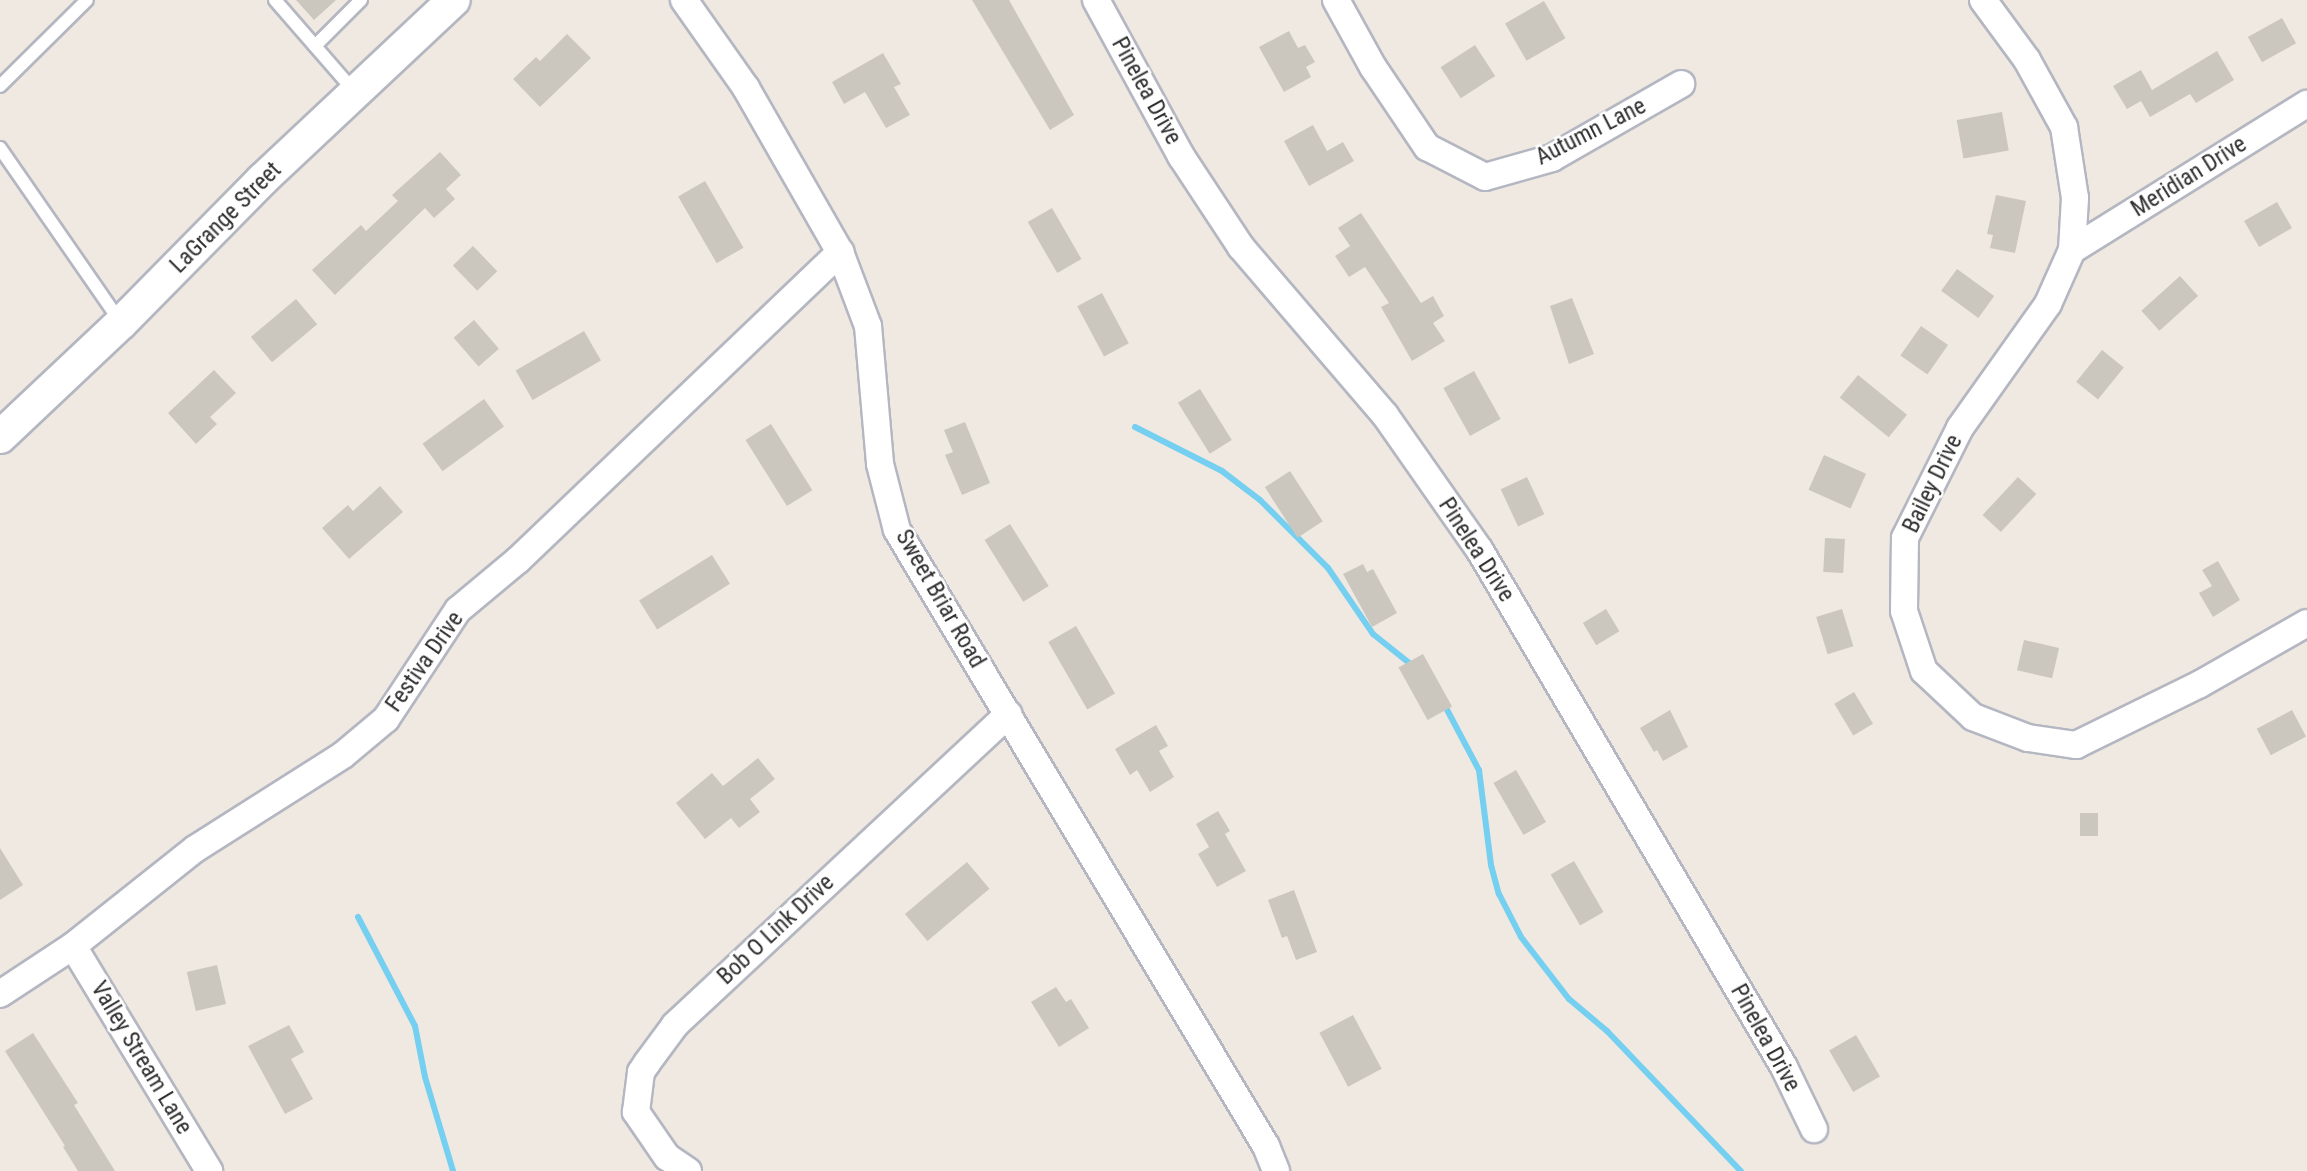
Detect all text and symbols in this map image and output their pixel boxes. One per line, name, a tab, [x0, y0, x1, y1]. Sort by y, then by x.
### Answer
street label: Pinelea Drive	[1105, 33, 1187, 149]
street label: Autumn Lane	[1531, 93, 1651, 171]
street label: Meridian Drive	[2126, 131, 2252, 223]
street label: LaGrange Street	[165, 157, 287, 279]
street label: Bailey Drive	[1897, 431, 1969, 537]
street label: Pinelea Drive	[1432, 493, 1520, 607]
street label: Sweet Briar Road	[889, 525, 991, 673]
street label: Festiva Drive	[380, 607, 470, 717]
street label: Bob O Link Drive	[712, 869, 840, 991]
street label: Valley Stream Lane	[85, 977, 197, 1139]
street label: Pinelea Drive	[1724, 980, 1806, 1096]

